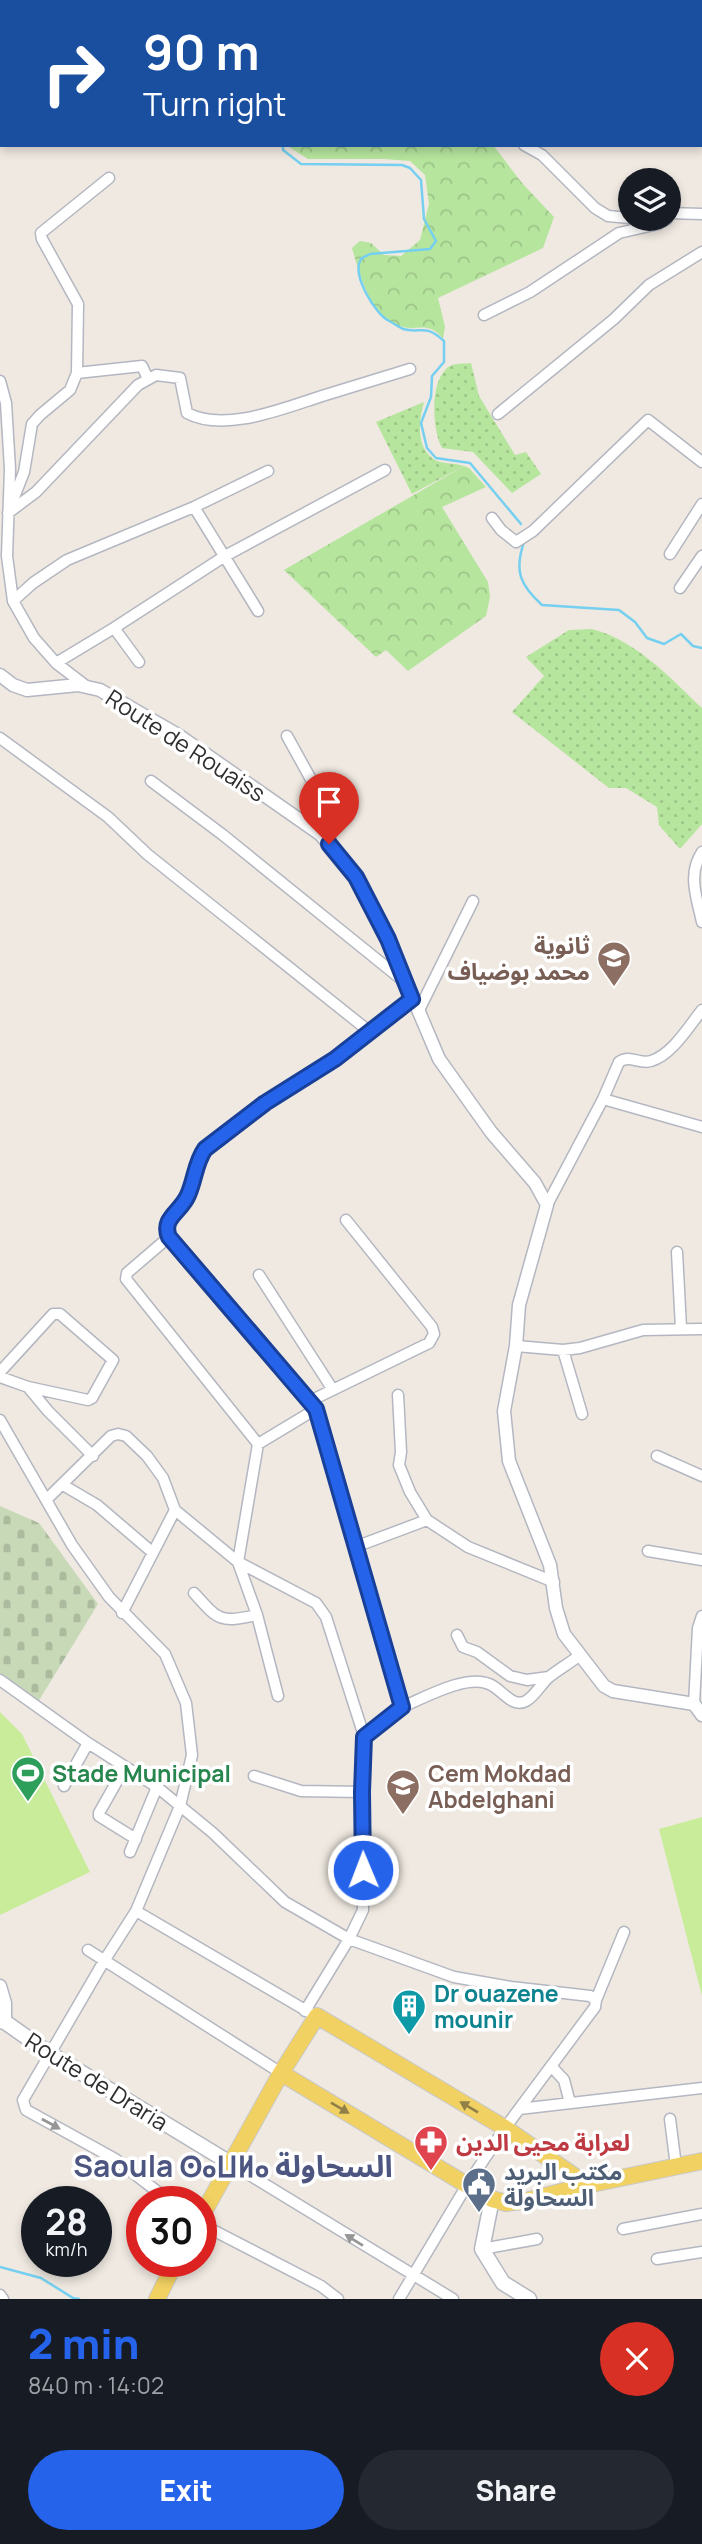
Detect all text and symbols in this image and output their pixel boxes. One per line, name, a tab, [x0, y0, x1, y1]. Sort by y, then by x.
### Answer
text: 90 m	[143, 18, 260, 85]
icon: right	[28, 28, 119, 119]
text: Turn right	[143, 82, 286, 126]
map controls	[618, 168, 681, 231]
button: layers	[618, 168, 681, 231]
street label: Route de Rouaiss	[100, 681, 272, 809]
pin	[299, 772, 359, 844]
icon: arrive	[310, 783, 348, 821]
place label: ثانوية محمد بوضياف	[447, 929, 590, 987]
school or university icon: ثانوية محمد بوضياف	[595, 939, 633, 988]
sports icon: Stade Municipal	[9, 1754, 47, 1803]
place label: Stade Municipal	[52, 1757, 231, 1789]
place label: Cem Mokdad Abdelghani	[428, 1757, 571, 1815]
school or university icon: Cem Mokdad Abdelghani	[384, 1767, 422, 1816]
position arrow	[326, 1833, 400, 1907]
place label: Dr ouazene mounir	[434, 1977, 559, 2035]
building icon: Dr ouazene mounir	[390, 1987, 428, 2036]
street label: Route de Draria	[20, 2024, 174, 2138]
one-way arrow	[459, 2100, 478, 2113]
one-way arrow	[330, 2101, 349, 2114]
one-way arrow	[41, 2118, 61, 2130]
pharmacy icon: لعرابة محيى الدين	[412, 2123, 450, 2172]
place label: لعرابة محيى الدين	[456, 2126, 630, 2158]
district label: Saoula ⵙⴰⵡⵍⴰ السحاولة	[73, 2145, 393, 2186]
place label: مكتب البريد السحاولة	[504, 2155, 622, 2213]
public building icon: مكتب البريد السحاولة	[460, 2165, 498, 2214]
speed limit sign: 30	[126, 2186, 217, 2277]
text: 28	[45, 2198, 88, 2246]
one-way arrow	[344, 2233, 363, 2246]
text: km/h	[46, 2237, 87, 2261]
text: 2 min	[28, 2314, 139, 2372]
button: close	[600, 2322, 674, 2396]
text: 840 m · 14:02	[28, 2369, 164, 2401]
button: Exit	[28, 2450, 344, 2530]
button: Share	[358, 2450, 674, 2530]

